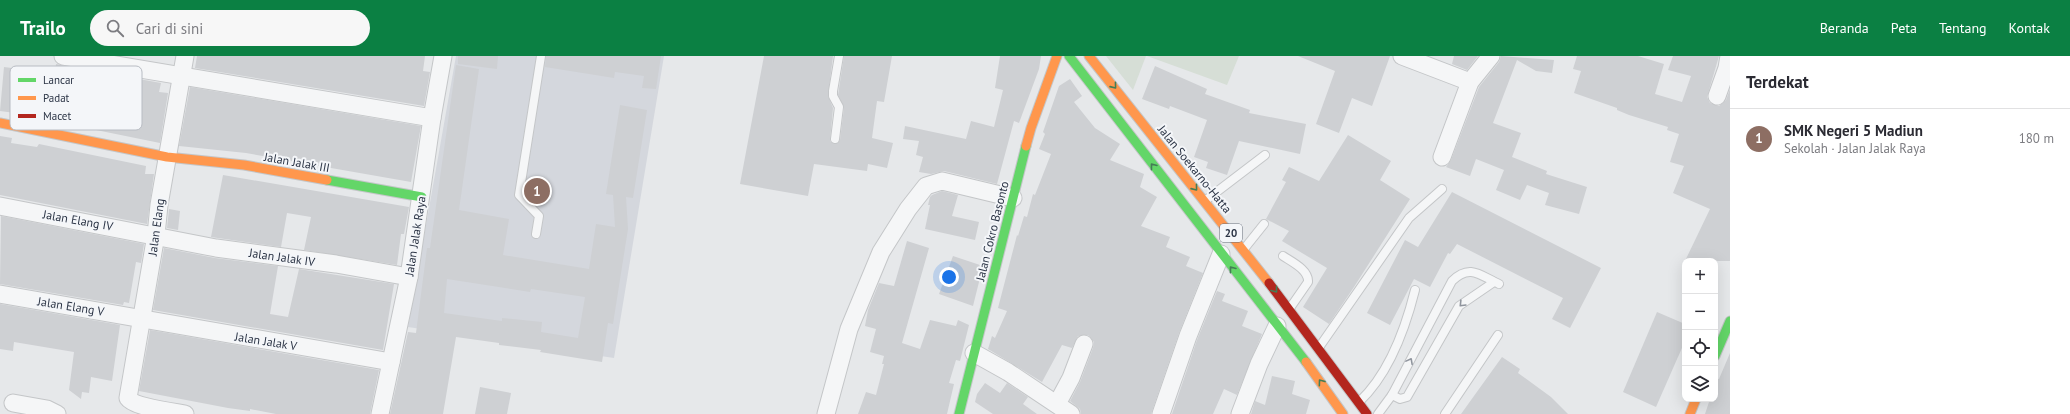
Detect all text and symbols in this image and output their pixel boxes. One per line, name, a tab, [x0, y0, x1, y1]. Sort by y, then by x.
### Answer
search box	[90, 10, 370, 46]
text: Trailo	[20, 16, 66, 40]
icon: search	[104, 17, 126, 39]
text: Cari di sini	[136, 19, 203, 38]
text: Beranda	[1820, 19, 1869, 37]
text: Peta	[1891, 19, 1917, 37]
text: Tentang	[1939, 19, 1987, 37]
text: Kontak	[2009, 19, 2050, 37]
legend	[10, 66, 142, 130]
text: Terdekat	[1746, 71, 1809, 93]
text: Lancar	[43, 73, 74, 87]
one-way arrow	[1109, 82, 1116, 89]
text: Padat	[43, 91, 70, 105]
text: Macet	[43, 109, 71, 123]
street label: Jalan Soekarno-Hatta	[1154, 121, 1235, 216]
text: SMK Negeri 5 Madiun	[1784, 121, 1923, 140]
text: 1	[1755, 130, 1763, 147]
text: 180 m	[2019, 130, 2054, 147]
text: Sekolah · Jalan Jalak Raya	[1784, 140, 1926, 157]
street label: Jalan Jalak III	[262, 149, 331, 175]
one-way arrow	[1150, 163, 1157, 170]
pin: 1	[524, 176, 550, 206]
street label: Jalan Cokro Basonto	[972, 180, 1012, 283]
one-way arrow	[1191, 183, 1198, 190]
street label: Jalan Jalak Raya	[401, 195, 429, 278]
street label: Jalan Elang	[144, 197, 167, 258]
street label: Jalan Elang IV	[41, 206, 114, 234]
road number: 20	[1220, 224, 1242, 242]
street label: Jalan Jalak IV	[247, 245, 316, 269]
map controls	[1682, 258, 1718, 402]
button: +	[1682, 258, 1718, 294]
one-way arrow	[1230, 266, 1237, 273]
your location	[939, 267, 959, 287]
one-way arrow	[1270, 286, 1277, 293]
street label: Jalan Elang V	[36, 293, 106, 319]
button: −	[1682, 294, 1718, 330]
one-way arrow	[1459, 299, 1467, 307]
street label: Jalan Jalak V	[233, 329, 298, 353]
button: locate	[1682, 330, 1718, 366]
one-way arrow	[1405, 358, 1413, 365]
button: layers	[1682, 366, 1718, 402]
one-way arrow	[1318, 380, 1325, 387]

